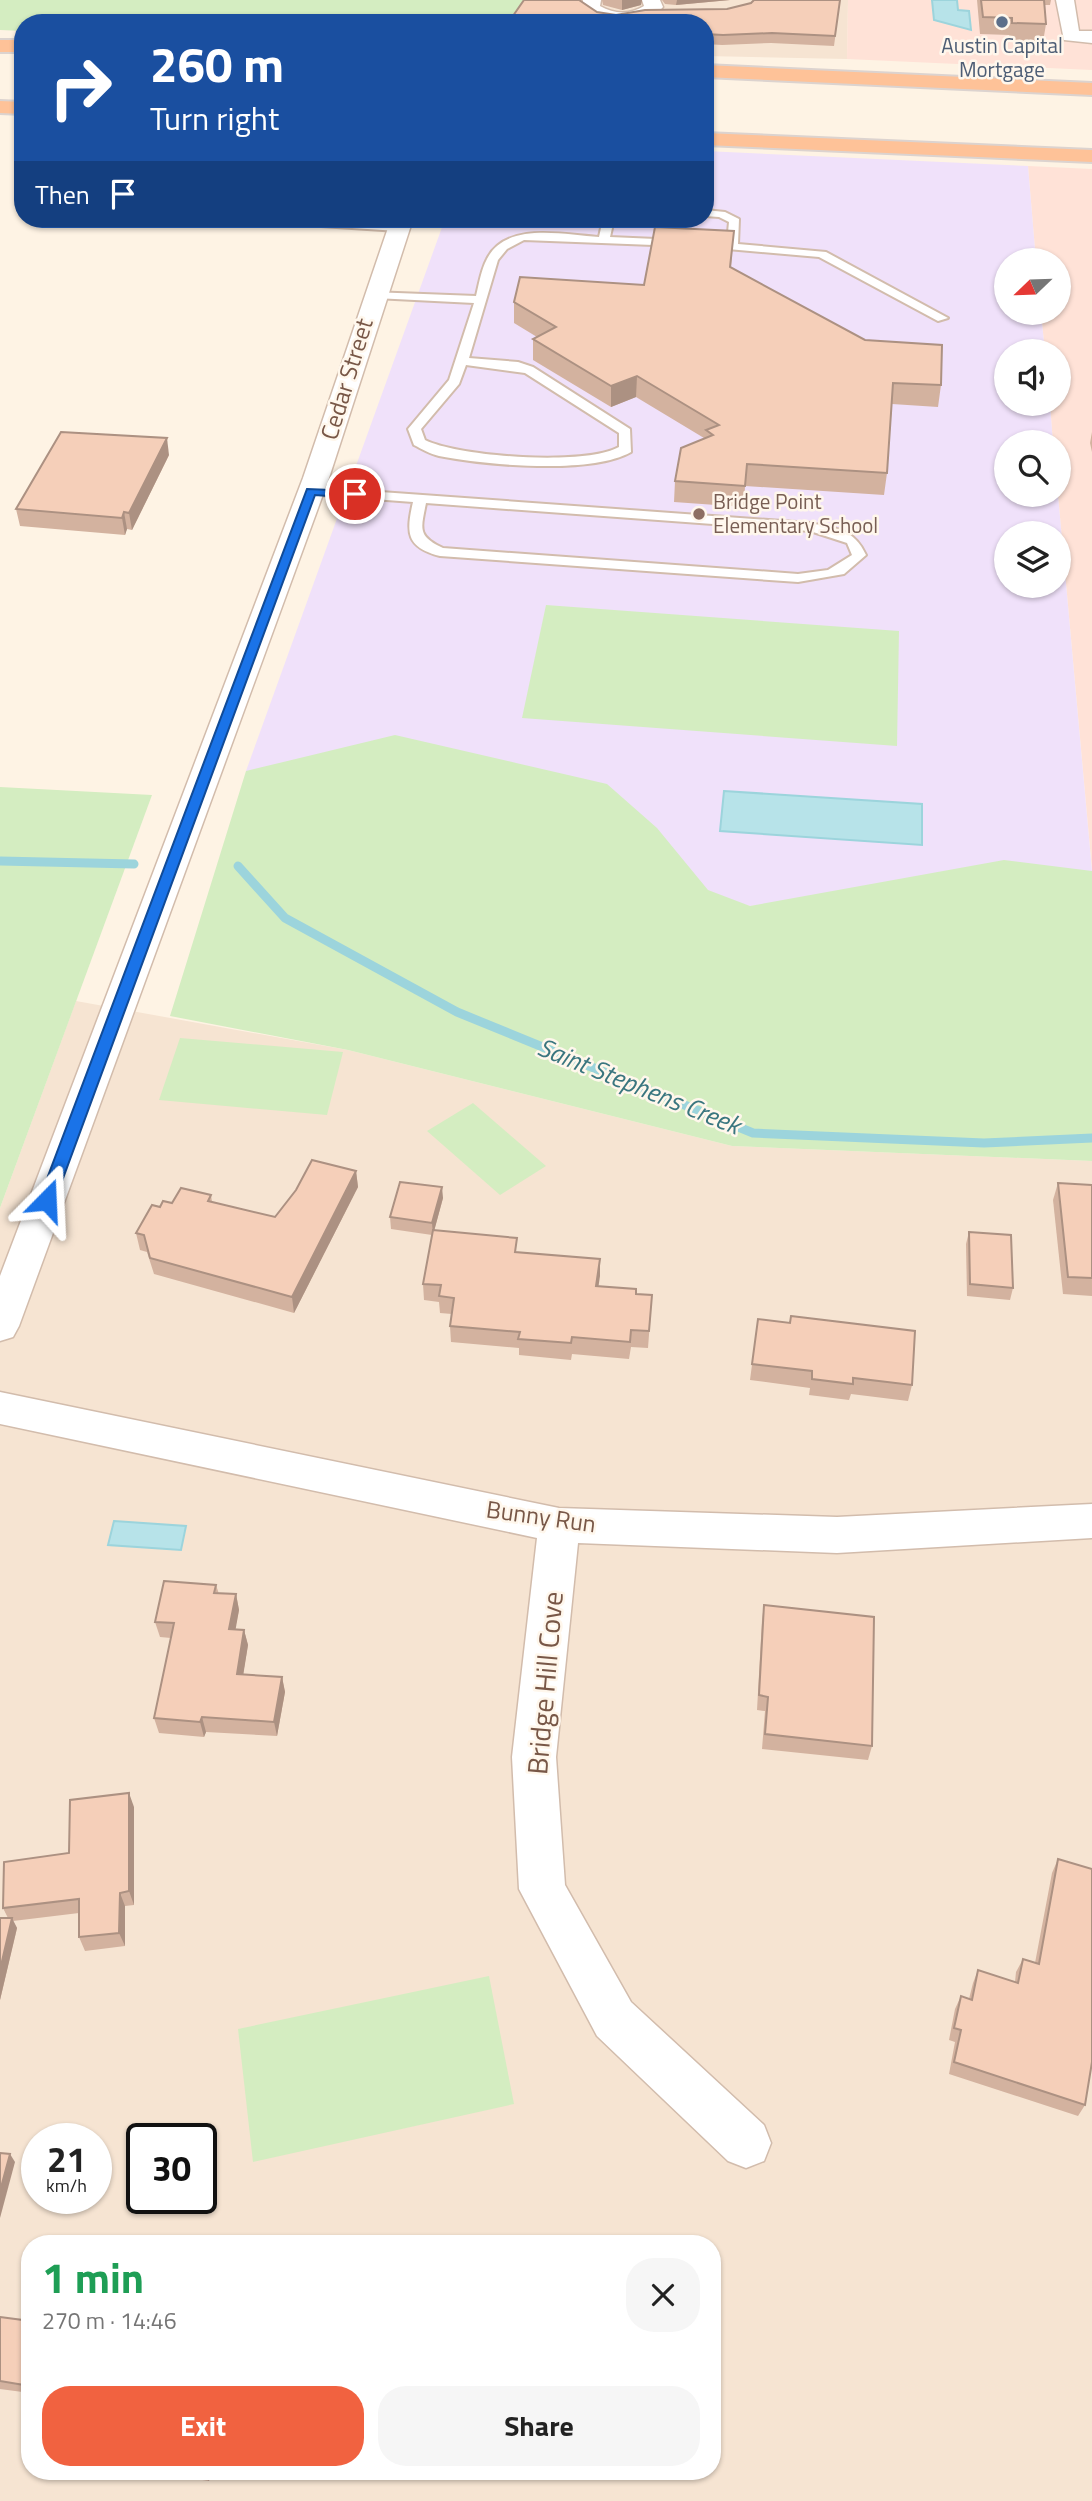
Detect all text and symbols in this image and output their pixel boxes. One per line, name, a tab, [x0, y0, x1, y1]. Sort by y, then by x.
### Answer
marker: Austin Capital Mortgage	[994, 14, 1010, 30]
text: 260 m	[150, 26, 284, 101]
place label: Austin Capital Mortgage	[941, 29, 1063, 85]
icon: right	[35, 42, 126, 133]
text: Turn right	[150, 94, 279, 142]
text: Then	[35, 175, 90, 214]
icon: arrive	[104, 175, 142, 213]
north arrow	[994, 248, 1071, 326]
map controls	[994, 248, 1071, 598]
street label: Cedar Street	[311, 313, 382, 444]
button: sound	[994, 339, 1071, 416]
button: search	[994, 430, 1071, 507]
pin	[325, 464, 385, 524]
icon: arrive	[336, 475, 374, 513]
place label: Bridge Point Elementary School	[713, 485, 878, 541]
marker: Bridge Point Elementary School	[691, 506, 707, 522]
button: layers	[994, 521, 1071, 598]
water label: Saint Stephens Creek	[532, 1027, 750, 1145]
position arrow	[10, 1163, 84, 1237]
street label: Bunny Run	[484, 1491, 598, 1542]
street label: Bridge Hill Cove	[515, 1590, 574, 1776]
speed limit sign: 30	[126, 2123, 217, 2214]
text: 21	[47, 2132, 86, 2186]
text: km/h	[46, 2172, 87, 2199]
text: 1 min	[42, 2245, 144, 2309]
button: close	[626, 2258, 700, 2332]
text: 270 m · 14:46	[42, 2303, 177, 2338]
button: Exit	[42, 2386, 364, 2466]
button: Share	[378, 2386, 700, 2466]

